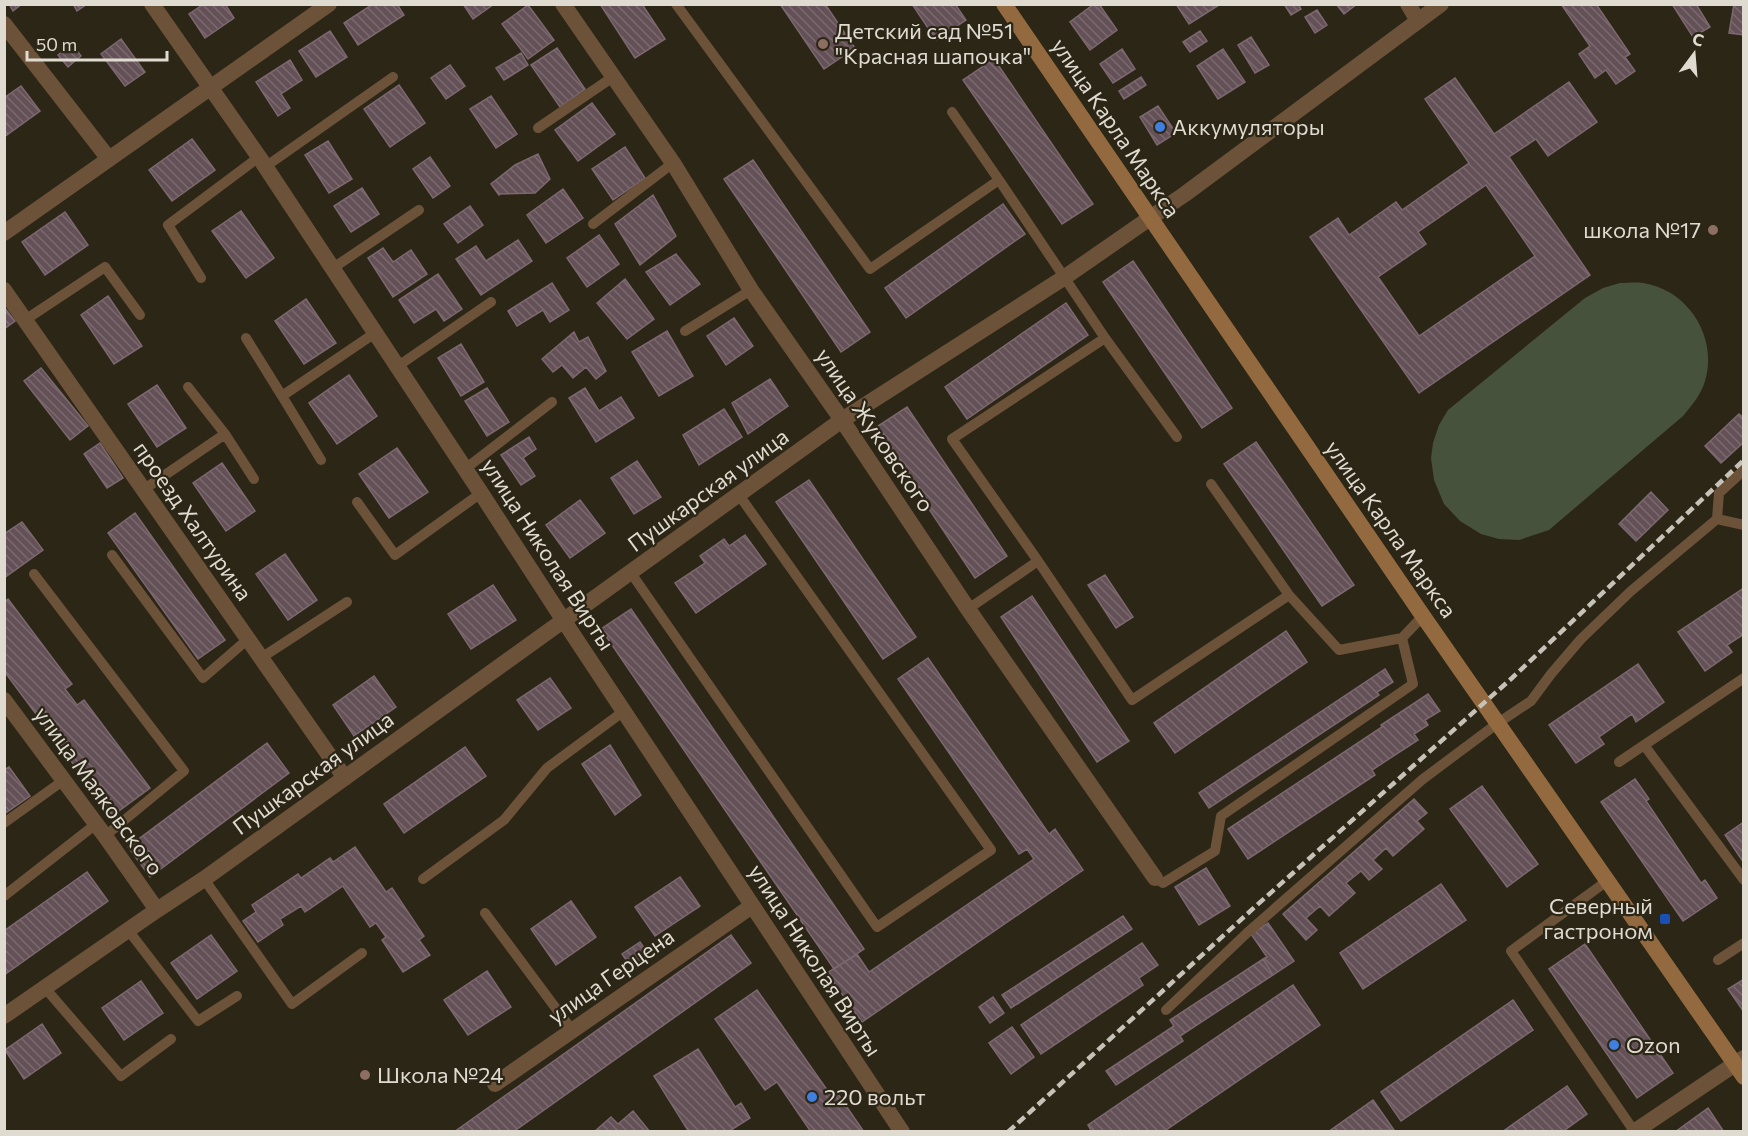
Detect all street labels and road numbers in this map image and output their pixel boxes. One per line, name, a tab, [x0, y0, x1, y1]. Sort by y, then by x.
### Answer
street label: улица Карла Маркса	[1046, 33, 1186, 222]
street label: улица Жуковского	[811, 343, 940, 517]
street label: Пушкарская улица	[622, 422, 793, 557]
street label: улица Карла Маркса	[1320, 435, 1463, 623]
street label: проезд Халтурина	[128, 436, 258, 605]
street label: улица Николая Вирты	[476, 453, 621, 655]
street label: улица Маяковского	[29, 701, 170, 880]
street label: Пушкарская улица	[227, 705, 398, 840]
street label: улица Николая Вирты	[743, 859, 888, 1061]
street label: улица Герцена	[542, 922, 679, 1029]

